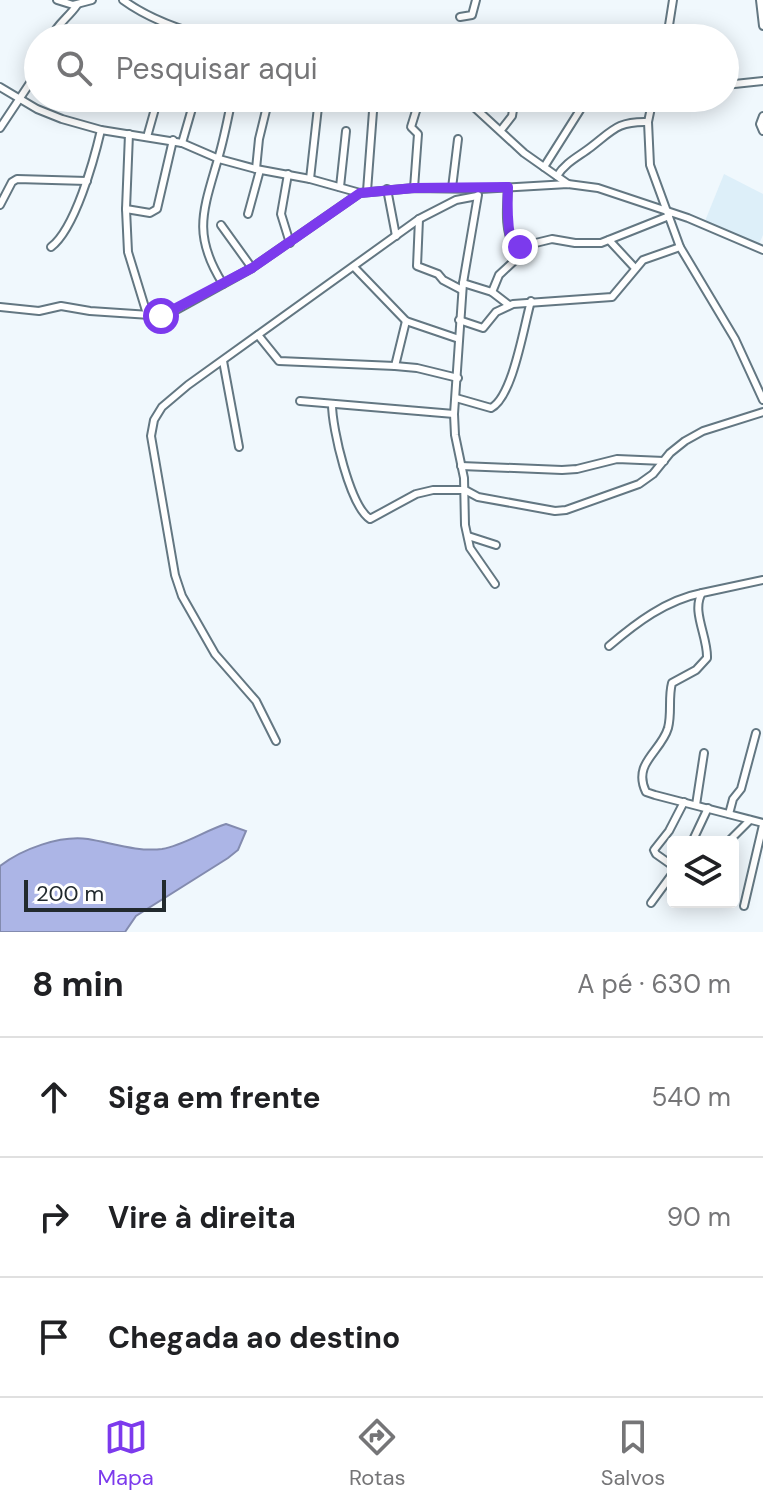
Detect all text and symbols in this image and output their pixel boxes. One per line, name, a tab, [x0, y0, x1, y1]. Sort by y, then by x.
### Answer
search box	[24, 24, 739, 112]
icon: search	[52, 46, 96, 90]
text: Pesquisar aqui	[116, 49, 318, 88]
route end	[502, 229, 538, 265]
route start	[143, 298, 179, 334]
map controls	[667, 836, 739, 908]
button: layers	[667, 836, 739, 908]
scale bar	[24, 876, 166, 912]
text: 200 m	[36, 879, 104, 908]
text: 8 min	[32, 962, 124, 1007]
text: A pé · 630 m	[577, 967, 731, 1001]
icon: ahead	[32, 1075, 76, 1119]
text: Siga em frente	[108, 1078, 321, 1117]
text: 540 m	[651, 1080, 731, 1114]
icon: right	[32, 1195, 76, 1239]
text: Vire à direita	[108, 1198, 296, 1237]
text: 90 m	[667, 1200, 731, 1234]
icon: arrive	[32, 1315, 76, 1359]
text: Chegada ao destino	[108, 1318, 400, 1357]
tab: Mapa	[98, 1415, 154, 1492]
tab: Rotas	[349, 1415, 406, 1492]
tab: Salvos	[601, 1415, 665, 1492]

